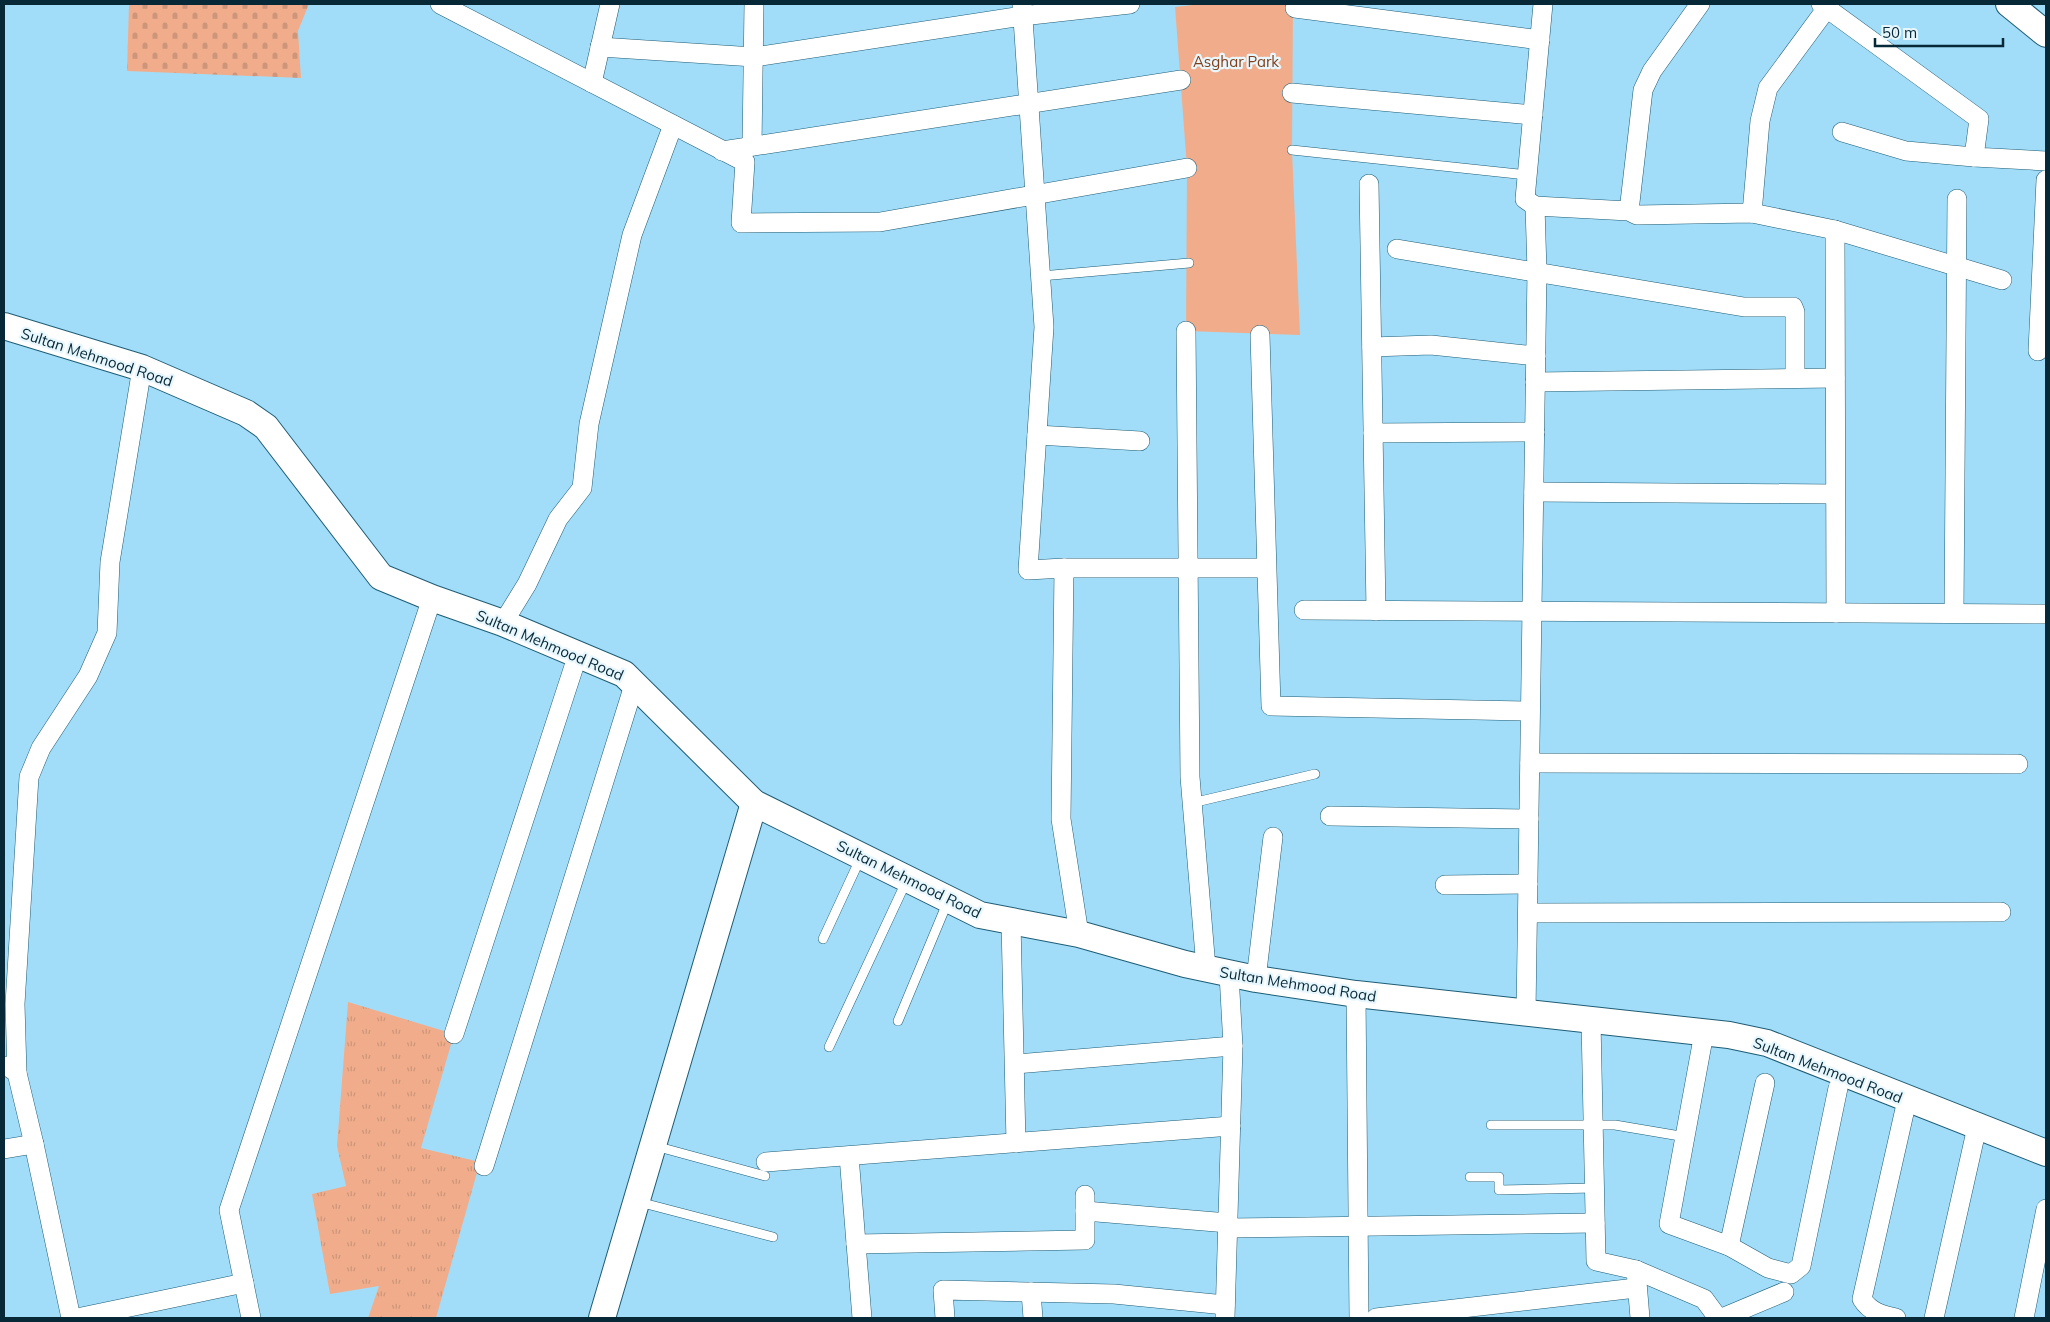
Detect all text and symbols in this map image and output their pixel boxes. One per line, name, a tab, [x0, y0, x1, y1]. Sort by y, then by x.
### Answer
scale bar	[1875, 15, 2002, 47]
text: 50 m	[1882, 23, 1917, 42]
park label: Asghar Park	[1193, 52, 1279, 71]
street label: Sultan Mehmood Road	[19, 323, 175, 391]
street label: Sultan Mehmood Road	[473, 605, 627, 685]
street label: Sultan Mehmood Road	[834, 836, 984, 922]
street label: Sultan Mehmood Road	[1218, 962, 1378, 1006]
street label: Sultan Mehmood Road	[1751, 1033, 1905, 1107]

